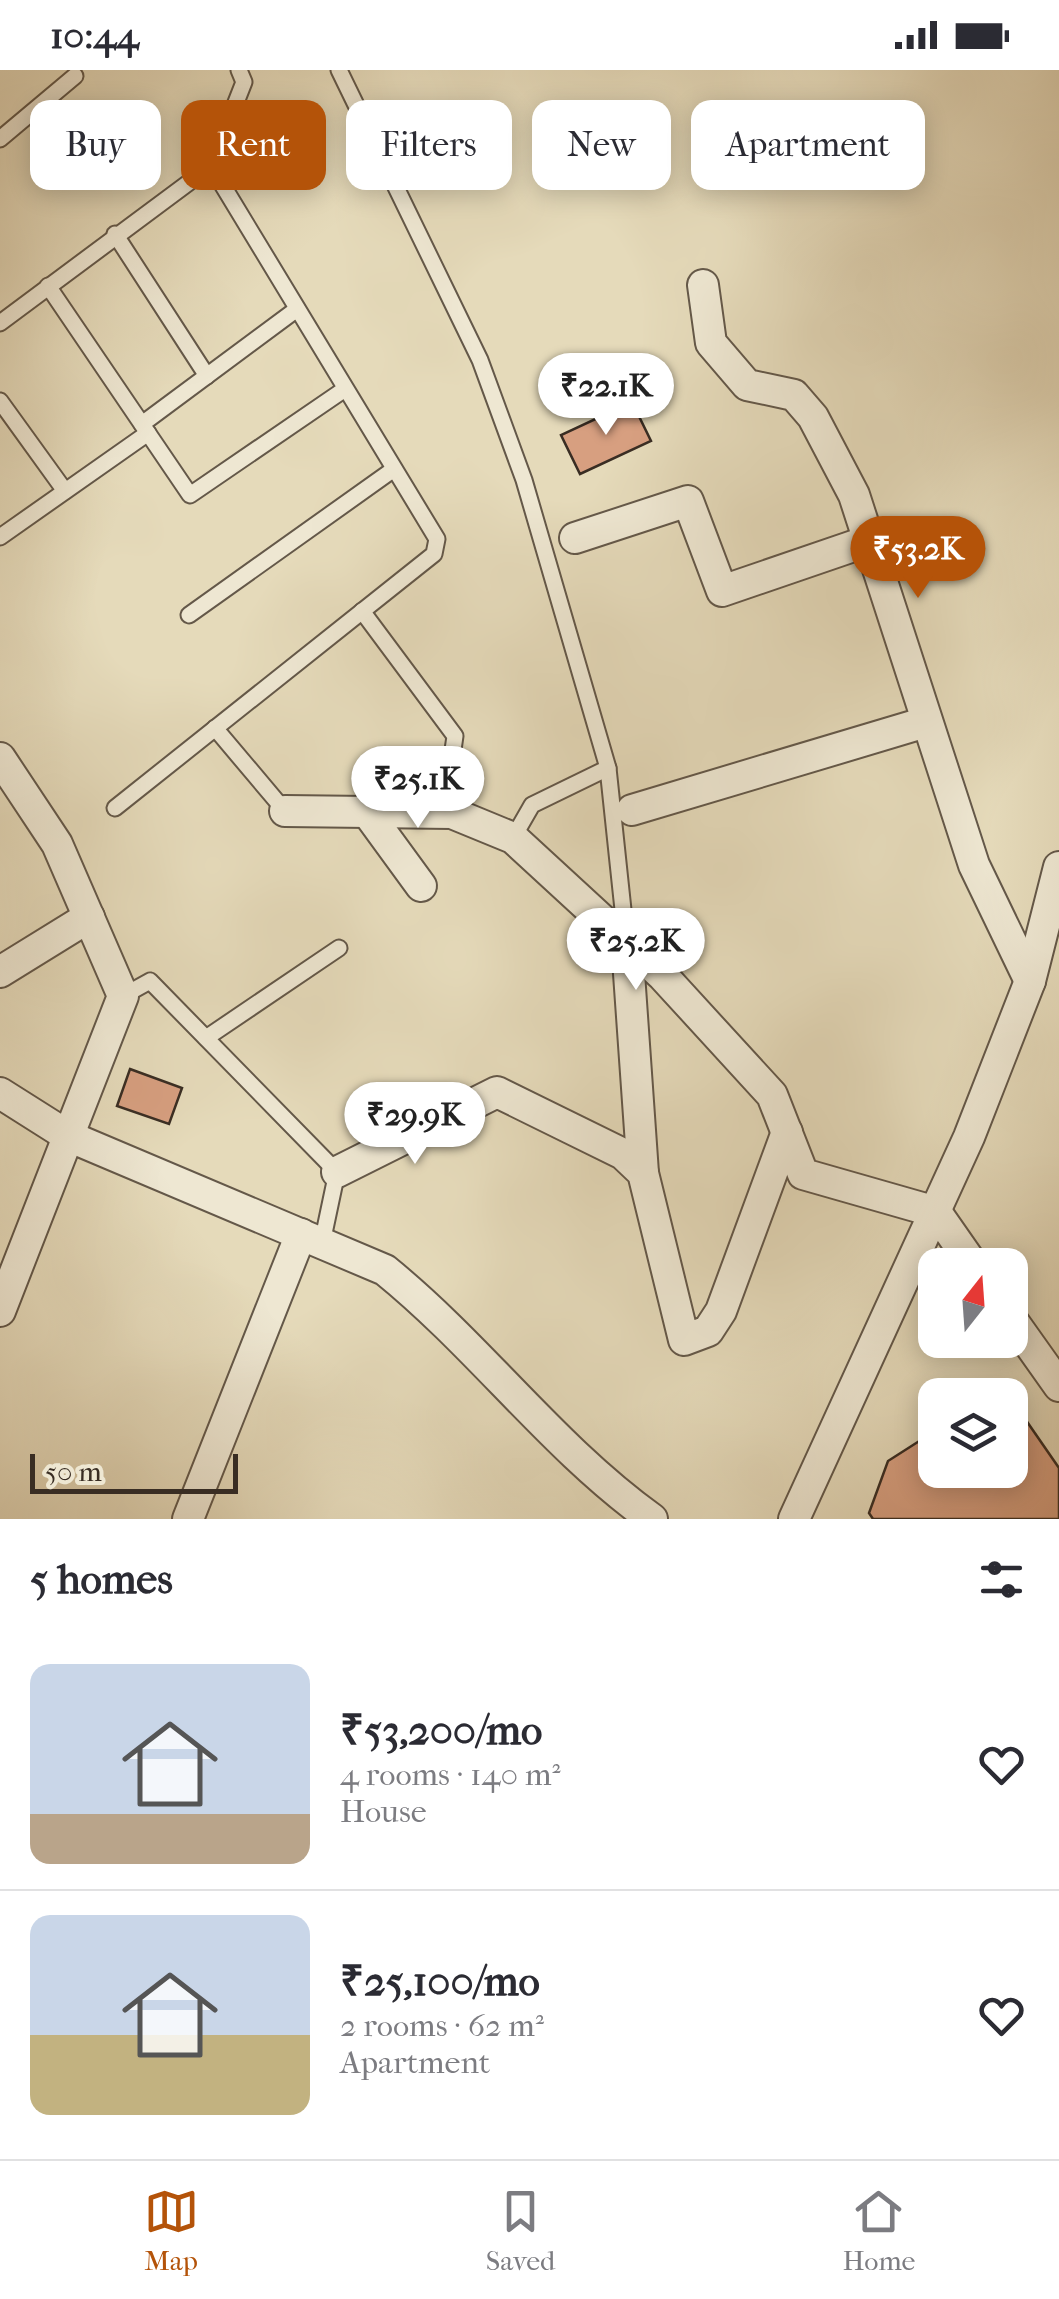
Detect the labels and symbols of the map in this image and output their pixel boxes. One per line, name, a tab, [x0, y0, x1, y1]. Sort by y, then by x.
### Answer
pin: ₹22.1K	[525, 353, 687, 438]
pin: ₹53.2K	[837, 516, 999, 601]
pin: ₹25.1K	[337, 746, 499, 831]
pin: ₹25.2K	[555, 908, 717, 993]
pin: ₹29.9K	[334, 1082, 496, 1167]
north arrow	[918, 1248, 1028, 1358]
scale bar	[30, 1449, 238, 1494]

